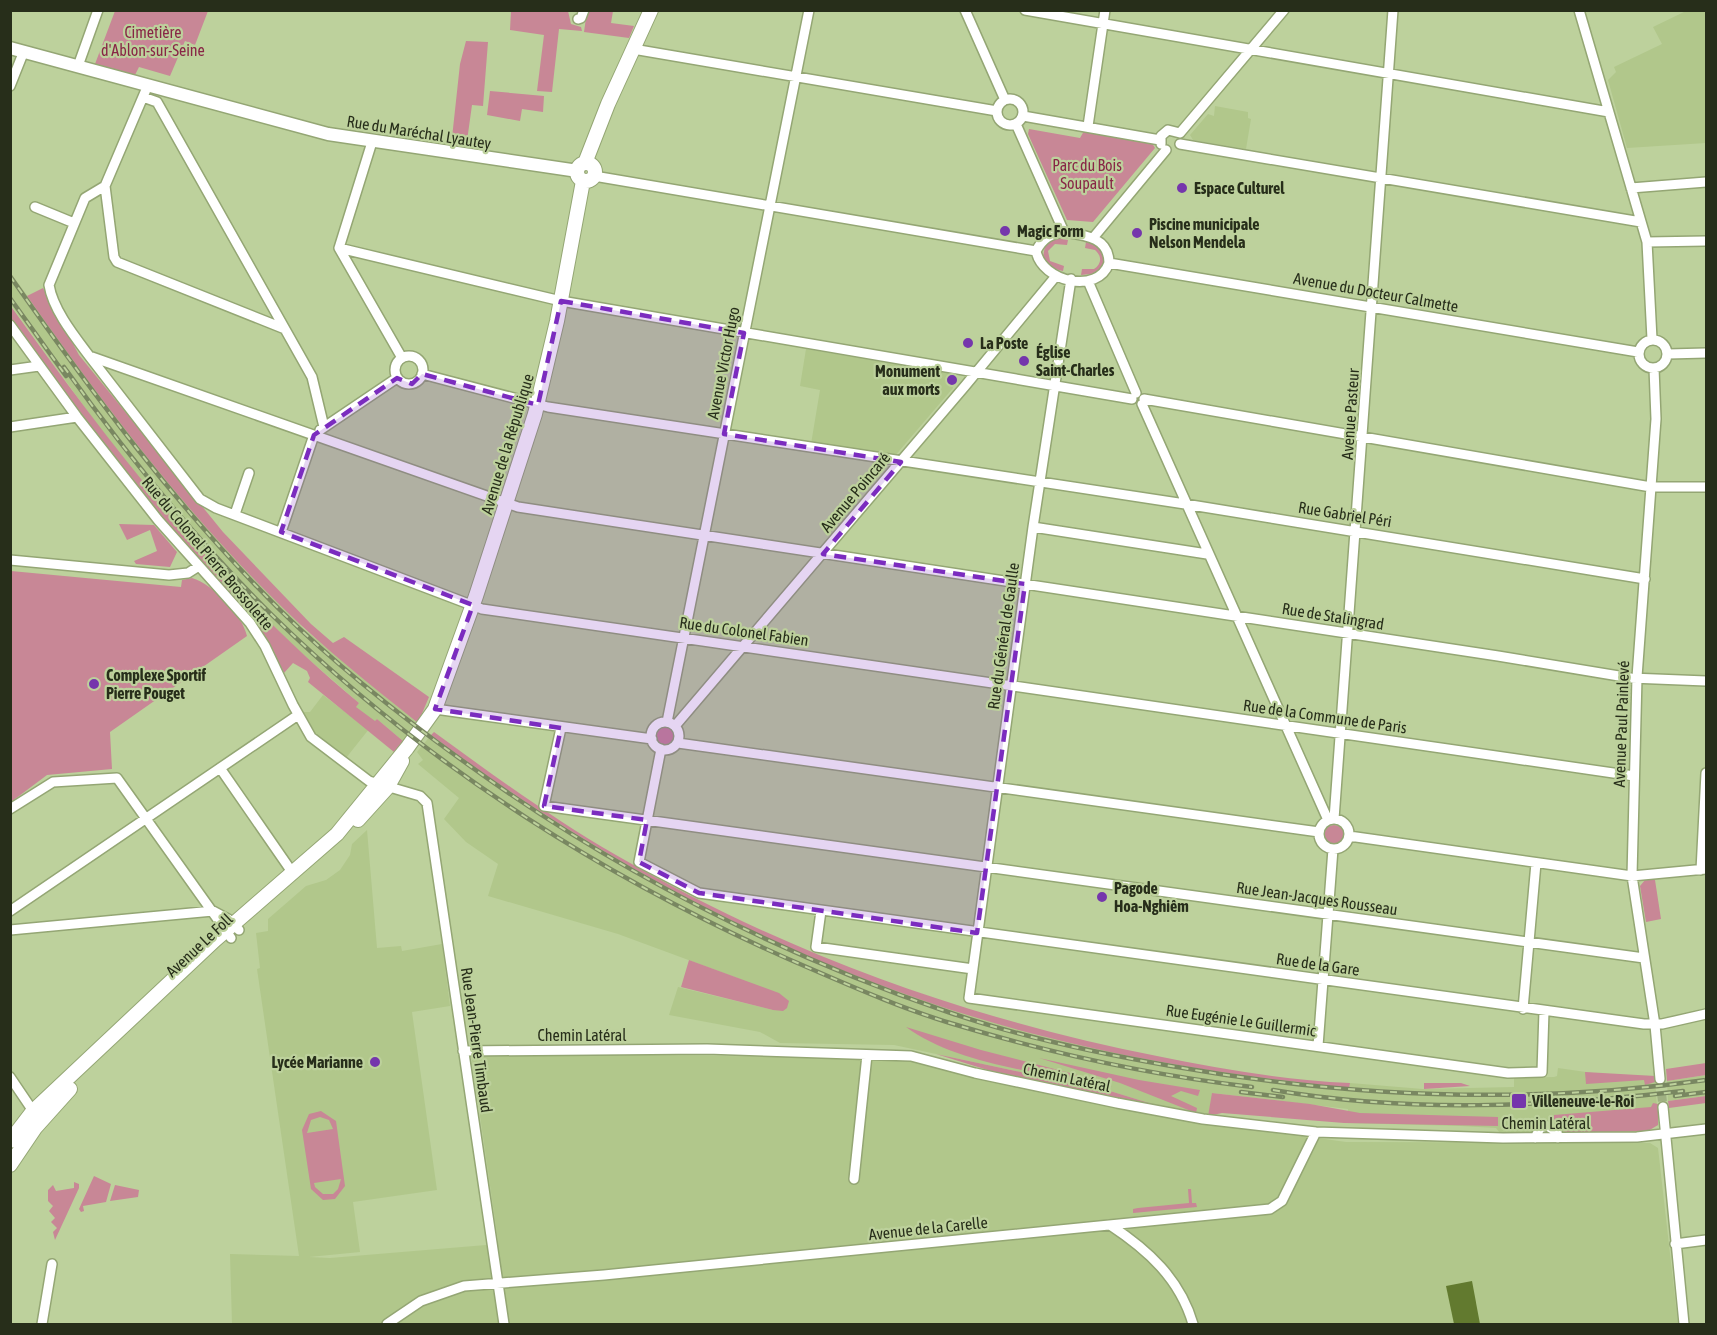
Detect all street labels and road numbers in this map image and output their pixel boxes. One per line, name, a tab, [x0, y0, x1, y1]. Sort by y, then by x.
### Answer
street label: Rue du Maréchal Lyautey	[345, 112, 493, 153]
street label: Avenue du Docteur Calmette	[1292, 269, 1460, 315]
street label: Avenue Victor Hugo	[703, 305, 744, 421]
street label: Avenue Pasteur	[1338, 368, 1362, 460]
street label: Avenue de la République	[477, 372, 538, 517]
street label: Avenue Poincaré	[816, 448, 894, 536]
street label: Rue du Colonel Pierre Brossolette	[139, 473, 277, 633]
street label: Rue Gabriel Péri	[1297, 498, 1393, 530]
street label: Rue du Général de Gaulle	[984, 561, 1022, 711]
street label: Rue de Stalingrad	[1281, 599, 1385, 634]
street label: Rue du Colonel Fabien	[678, 613, 810, 649]
street label: Avenue Paul Painlevé	[1610, 660, 1632, 788]
street label: Rue de la Commune de Paris	[1242, 696, 1408, 736]
street label: Rue Jean-Jacques Rousseau	[1235, 878, 1399, 919]
street label: Avenue Le Foll	[162, 909, 237, 980]
street label: Rue de la Gare	[1275, 949, 1361, 979]
street label: Rue Jean-Pierre Timbaud	[458, 966, 496, 1114]
street label: Rue Eugénie Le Guillermic	[1165, 1001, 1317, 1040]
street label: Chemin Latéral	[538, 1026, 627, 1044]
street label: Chemin Latéral	[1022, 1059, 1113, 1095]
street label: Chemin Latéral	[1502, 1114, 1591, 1132]
street label: Avenue de la Carelle	[868, 1213, 988, 1243]

